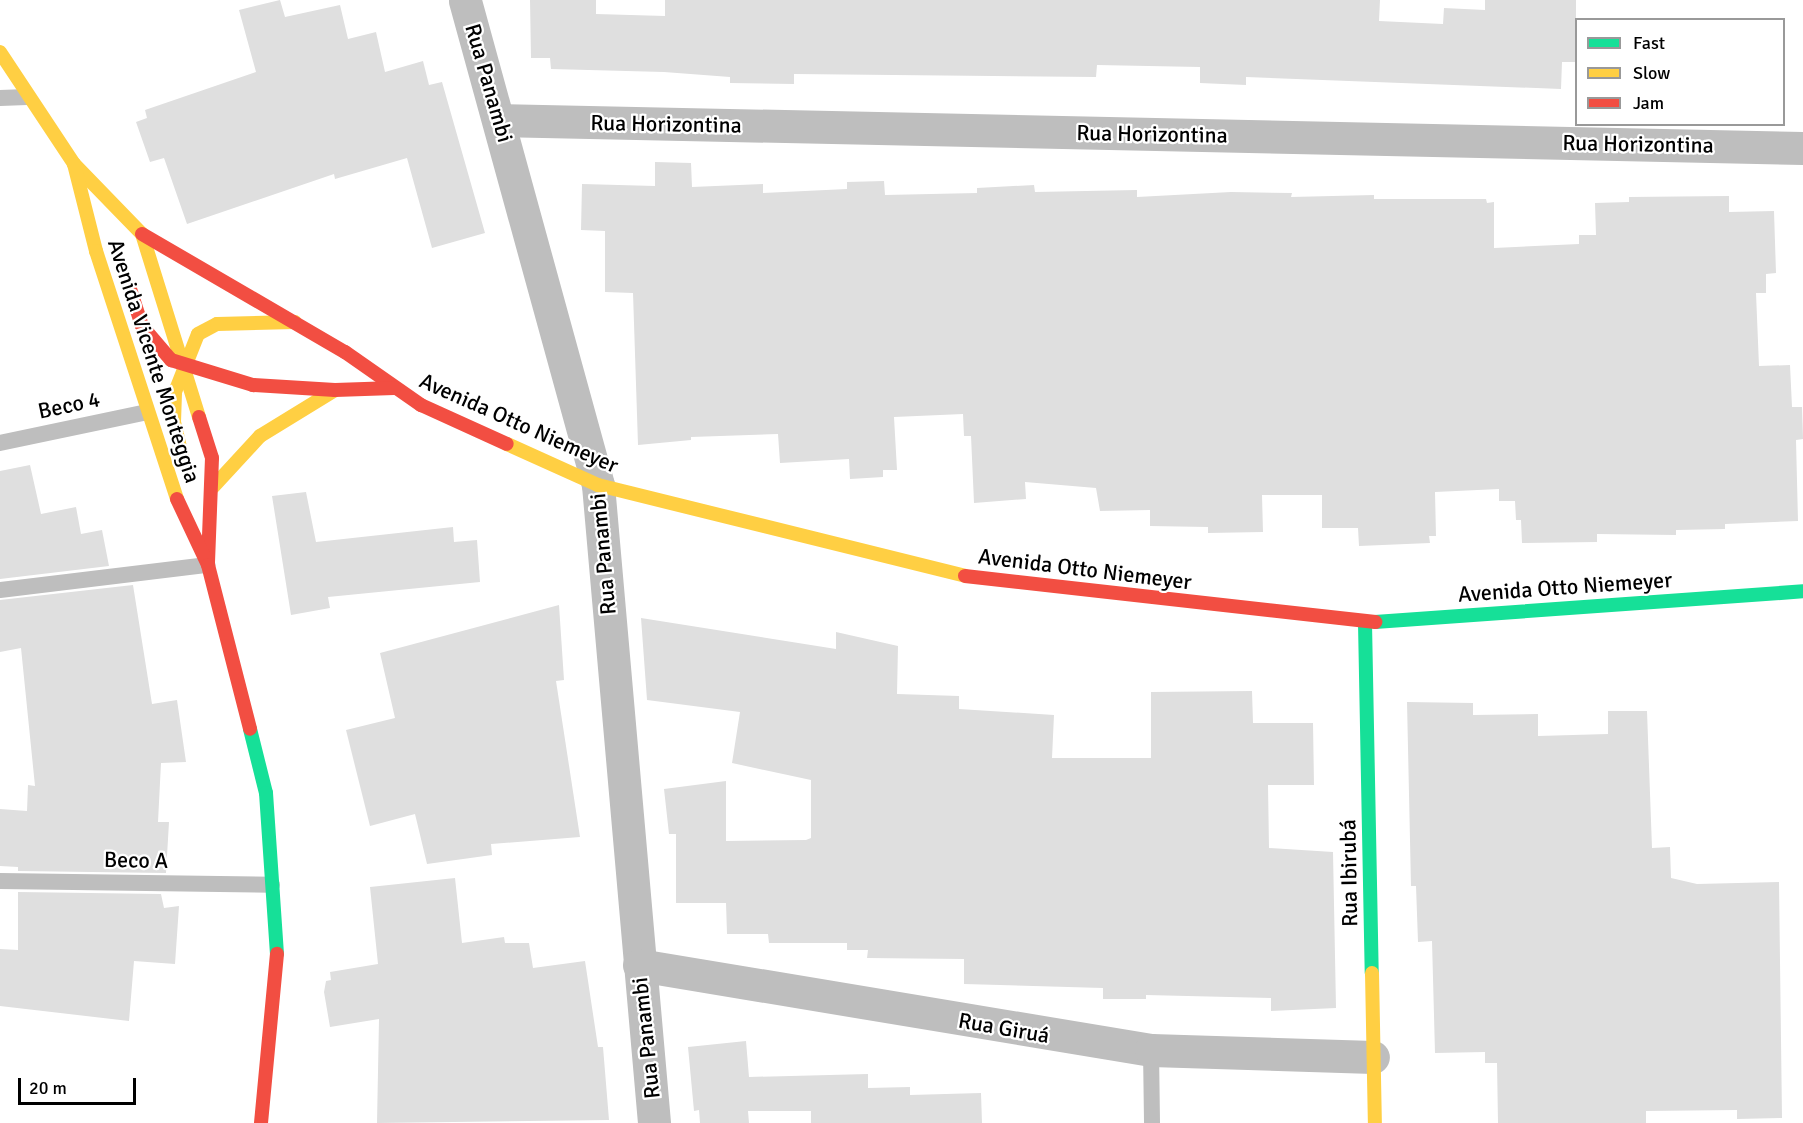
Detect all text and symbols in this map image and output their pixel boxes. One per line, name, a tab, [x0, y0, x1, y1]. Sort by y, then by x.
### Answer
legend	[1575, 18, 1785, 126]
street label: Rua Panambi	[459, 21, 519, 145]
text: Fast	[1633, 32, 1665, 54]
text: Slow	[1633, 62, 1670, 84]
text: Jam	[1633, 92, 1664, 114]
street label: Rua Horizontina	[590, 109, 742, 139]
street label: Rua Horizontina	[1076, 119, 1228, 149]
street label: Rua Horizontina	[1562, 129, 1714, 159]
street label: Avenida Vicente Monteggia	[102, 236, 206, 486]
street label: Avenida Otto Niemeyer	[416, 367, 622, 479]
street label: Beco 4	[36, 386, 102, 424]
street label: Rua Panambi	[585, 492, 621, 616]
street label: Avenida Otto Niemeyer	[977, 543, 1193, 595]
street label: Avenida Otto Niemeyer	[1457, 566, 1673, 608]
street label: Rua Ibirubá	[1335, 819, 1363, 927]
street label: Beco A	[104, 846, 168, 874]
street label: Rua Panambi	[626, 976, 666, 1100]
street label: Rua Giruá	[956, 1007, 1052, 1049]
scale bar	[21, 1066, 140, 1104]
text: 20 m	[29, 1077, 67, 1099]

